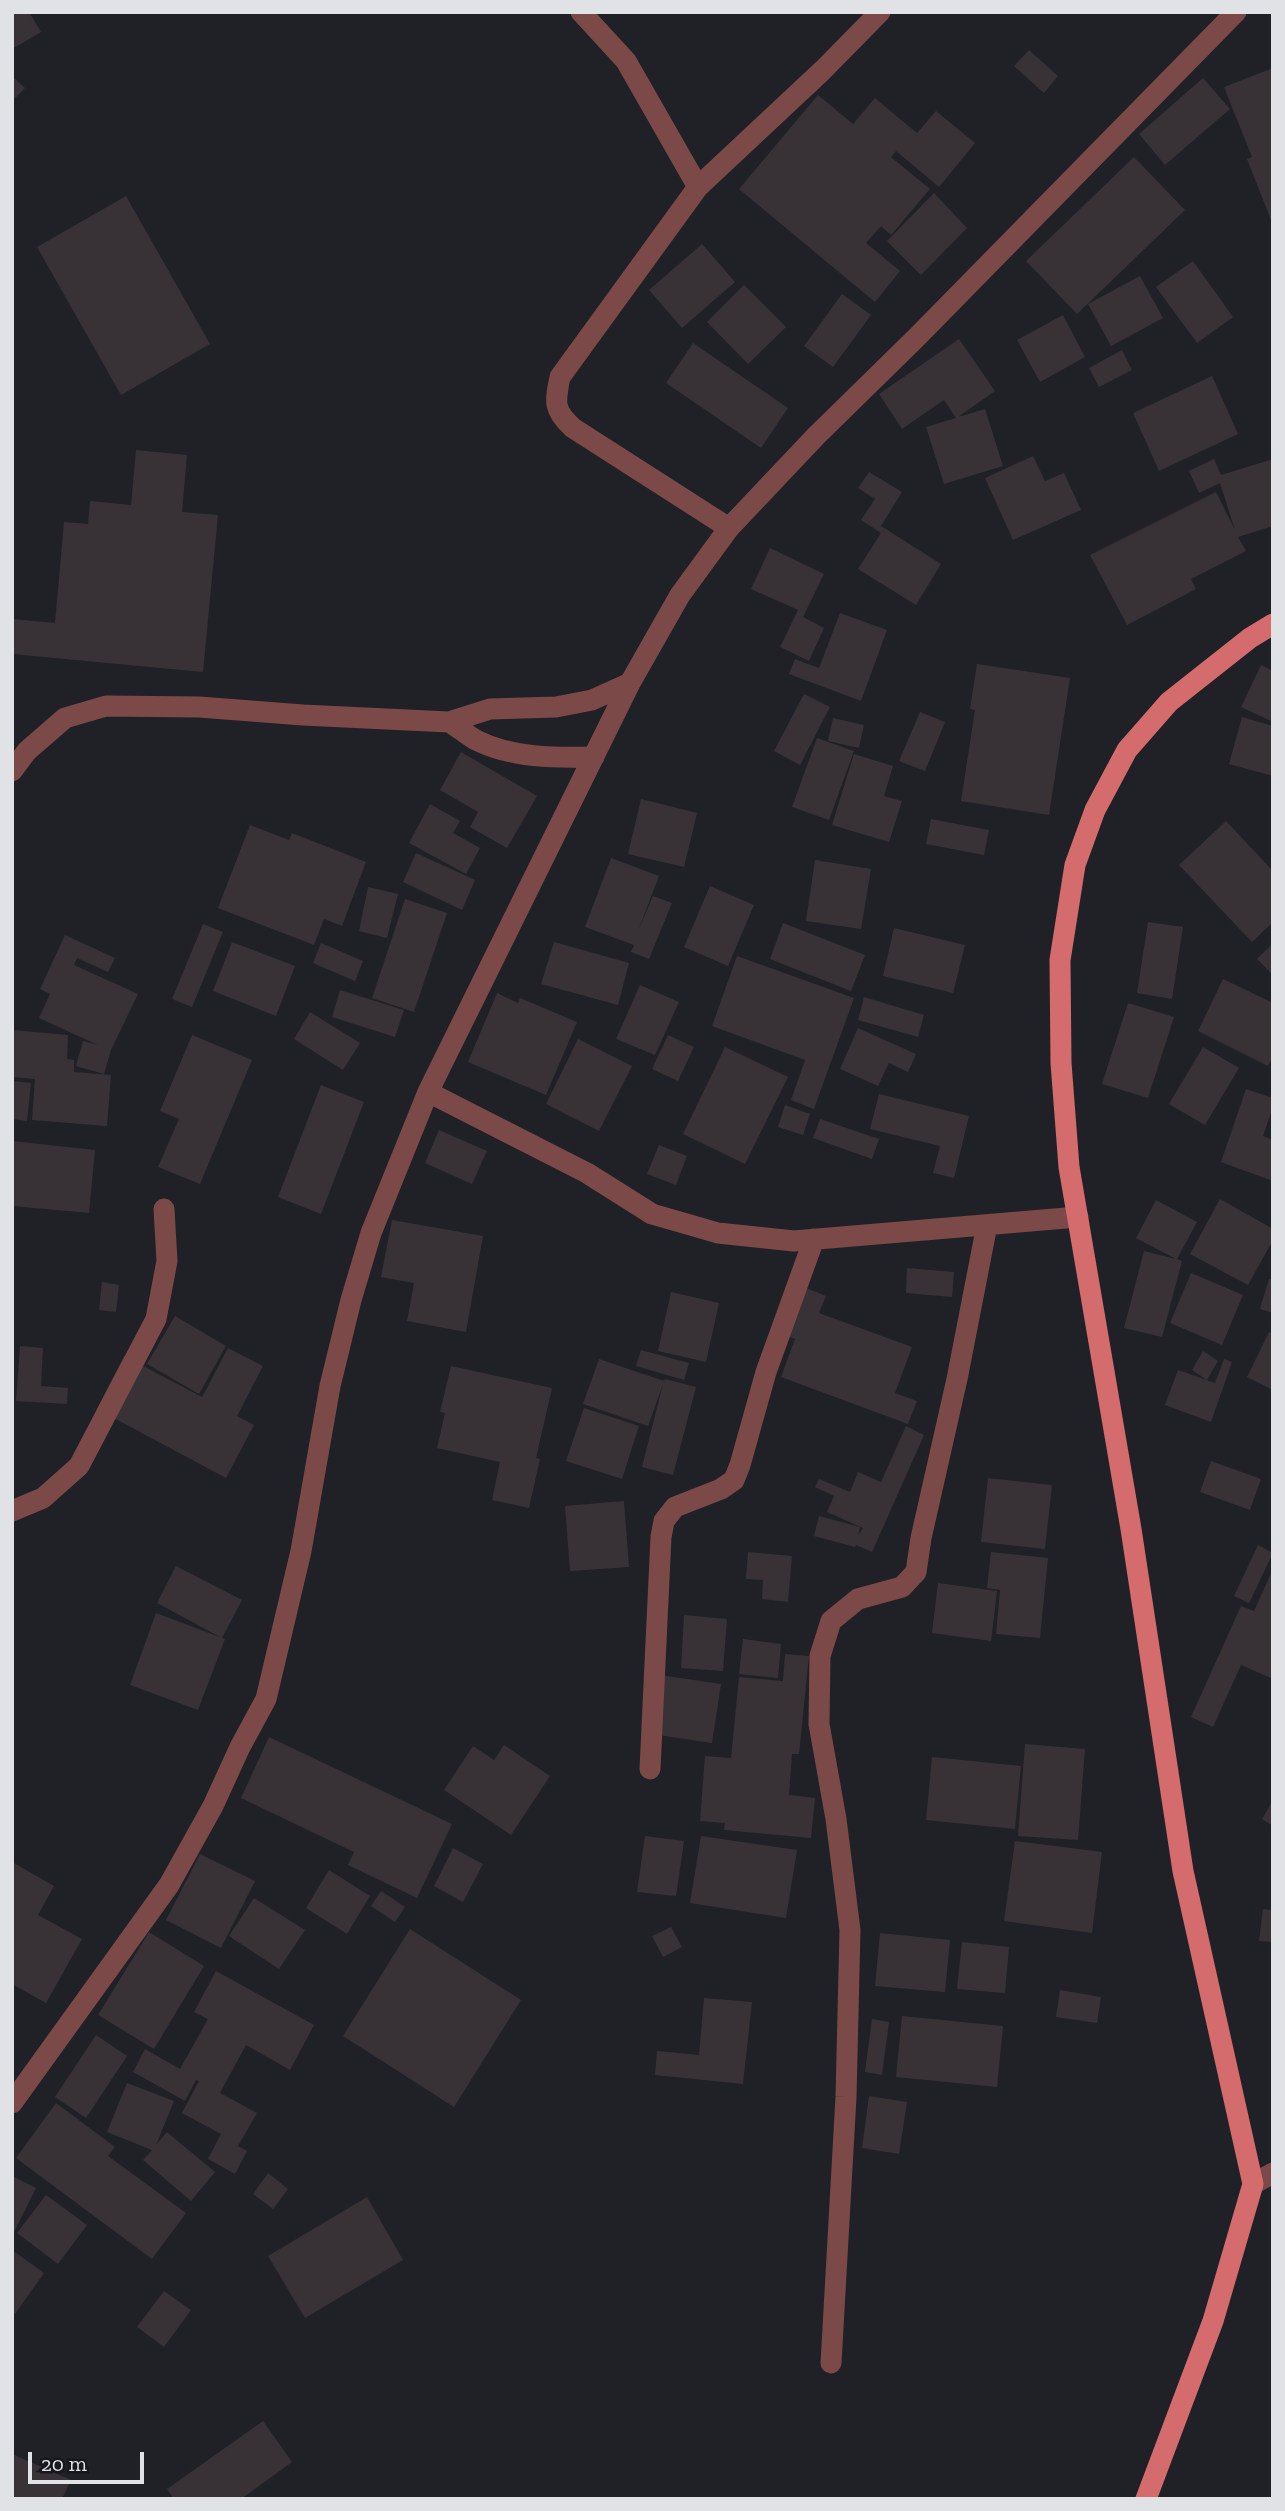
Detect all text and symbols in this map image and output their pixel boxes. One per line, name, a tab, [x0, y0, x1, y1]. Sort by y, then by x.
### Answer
scale bar	[32, 2438, 147, 2482]
text: 20 m	[41, 2451, 87, 2476]

